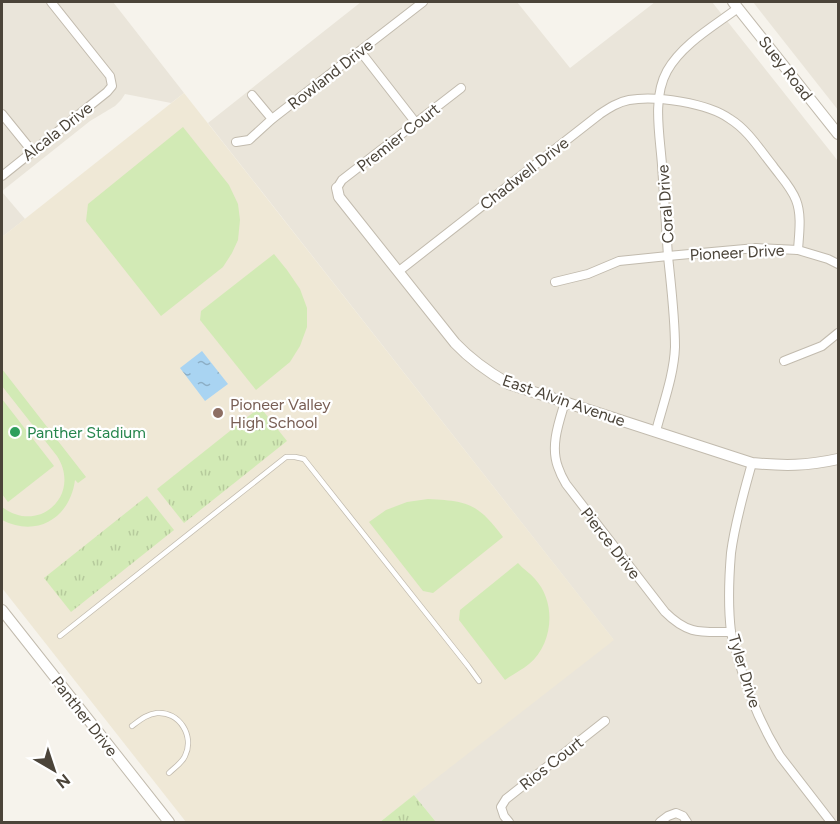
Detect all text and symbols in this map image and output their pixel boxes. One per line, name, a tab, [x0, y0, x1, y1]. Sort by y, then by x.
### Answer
street label: Suey Road	[755, 32, 817, 104]
street label: Rowland Drive	[284, 35, 377, 113]
street label: Alcala Drive	[18, 98, 96, 165]
street label: Premier Court	[353, 99, 444, 176]
street label: Chadwell Drive	[476, 133, 573, 214]
street label: Coral Drive	[653, 164, 678, 244]
street label: Pioneer Drive	[689, 241, 785, 264]
street label: East Alvin Avenue	[500, 371, 628, 430]
place label: Pioneer Valley High School	[230, 395, 331, 432]
marker: Pioneer Valley High School	[211, 406, 225, 420]
place label: Panther Stadium	[27, 423, 146, 442]
marker: Panther Stadium	[8, 425, 22, 439]
street label: Pierce Drive	[577, 504, 645, 583]
street label: Tyler Drive	[724, 632, 765, 710]
street label: Panther Drive	[47, 673, 122, 760]
street label: Rios Court	[516, 733, 587, 794]
north arrow	[24, 740, 84, 800]
text: N	[52, 770, 74, 793]

